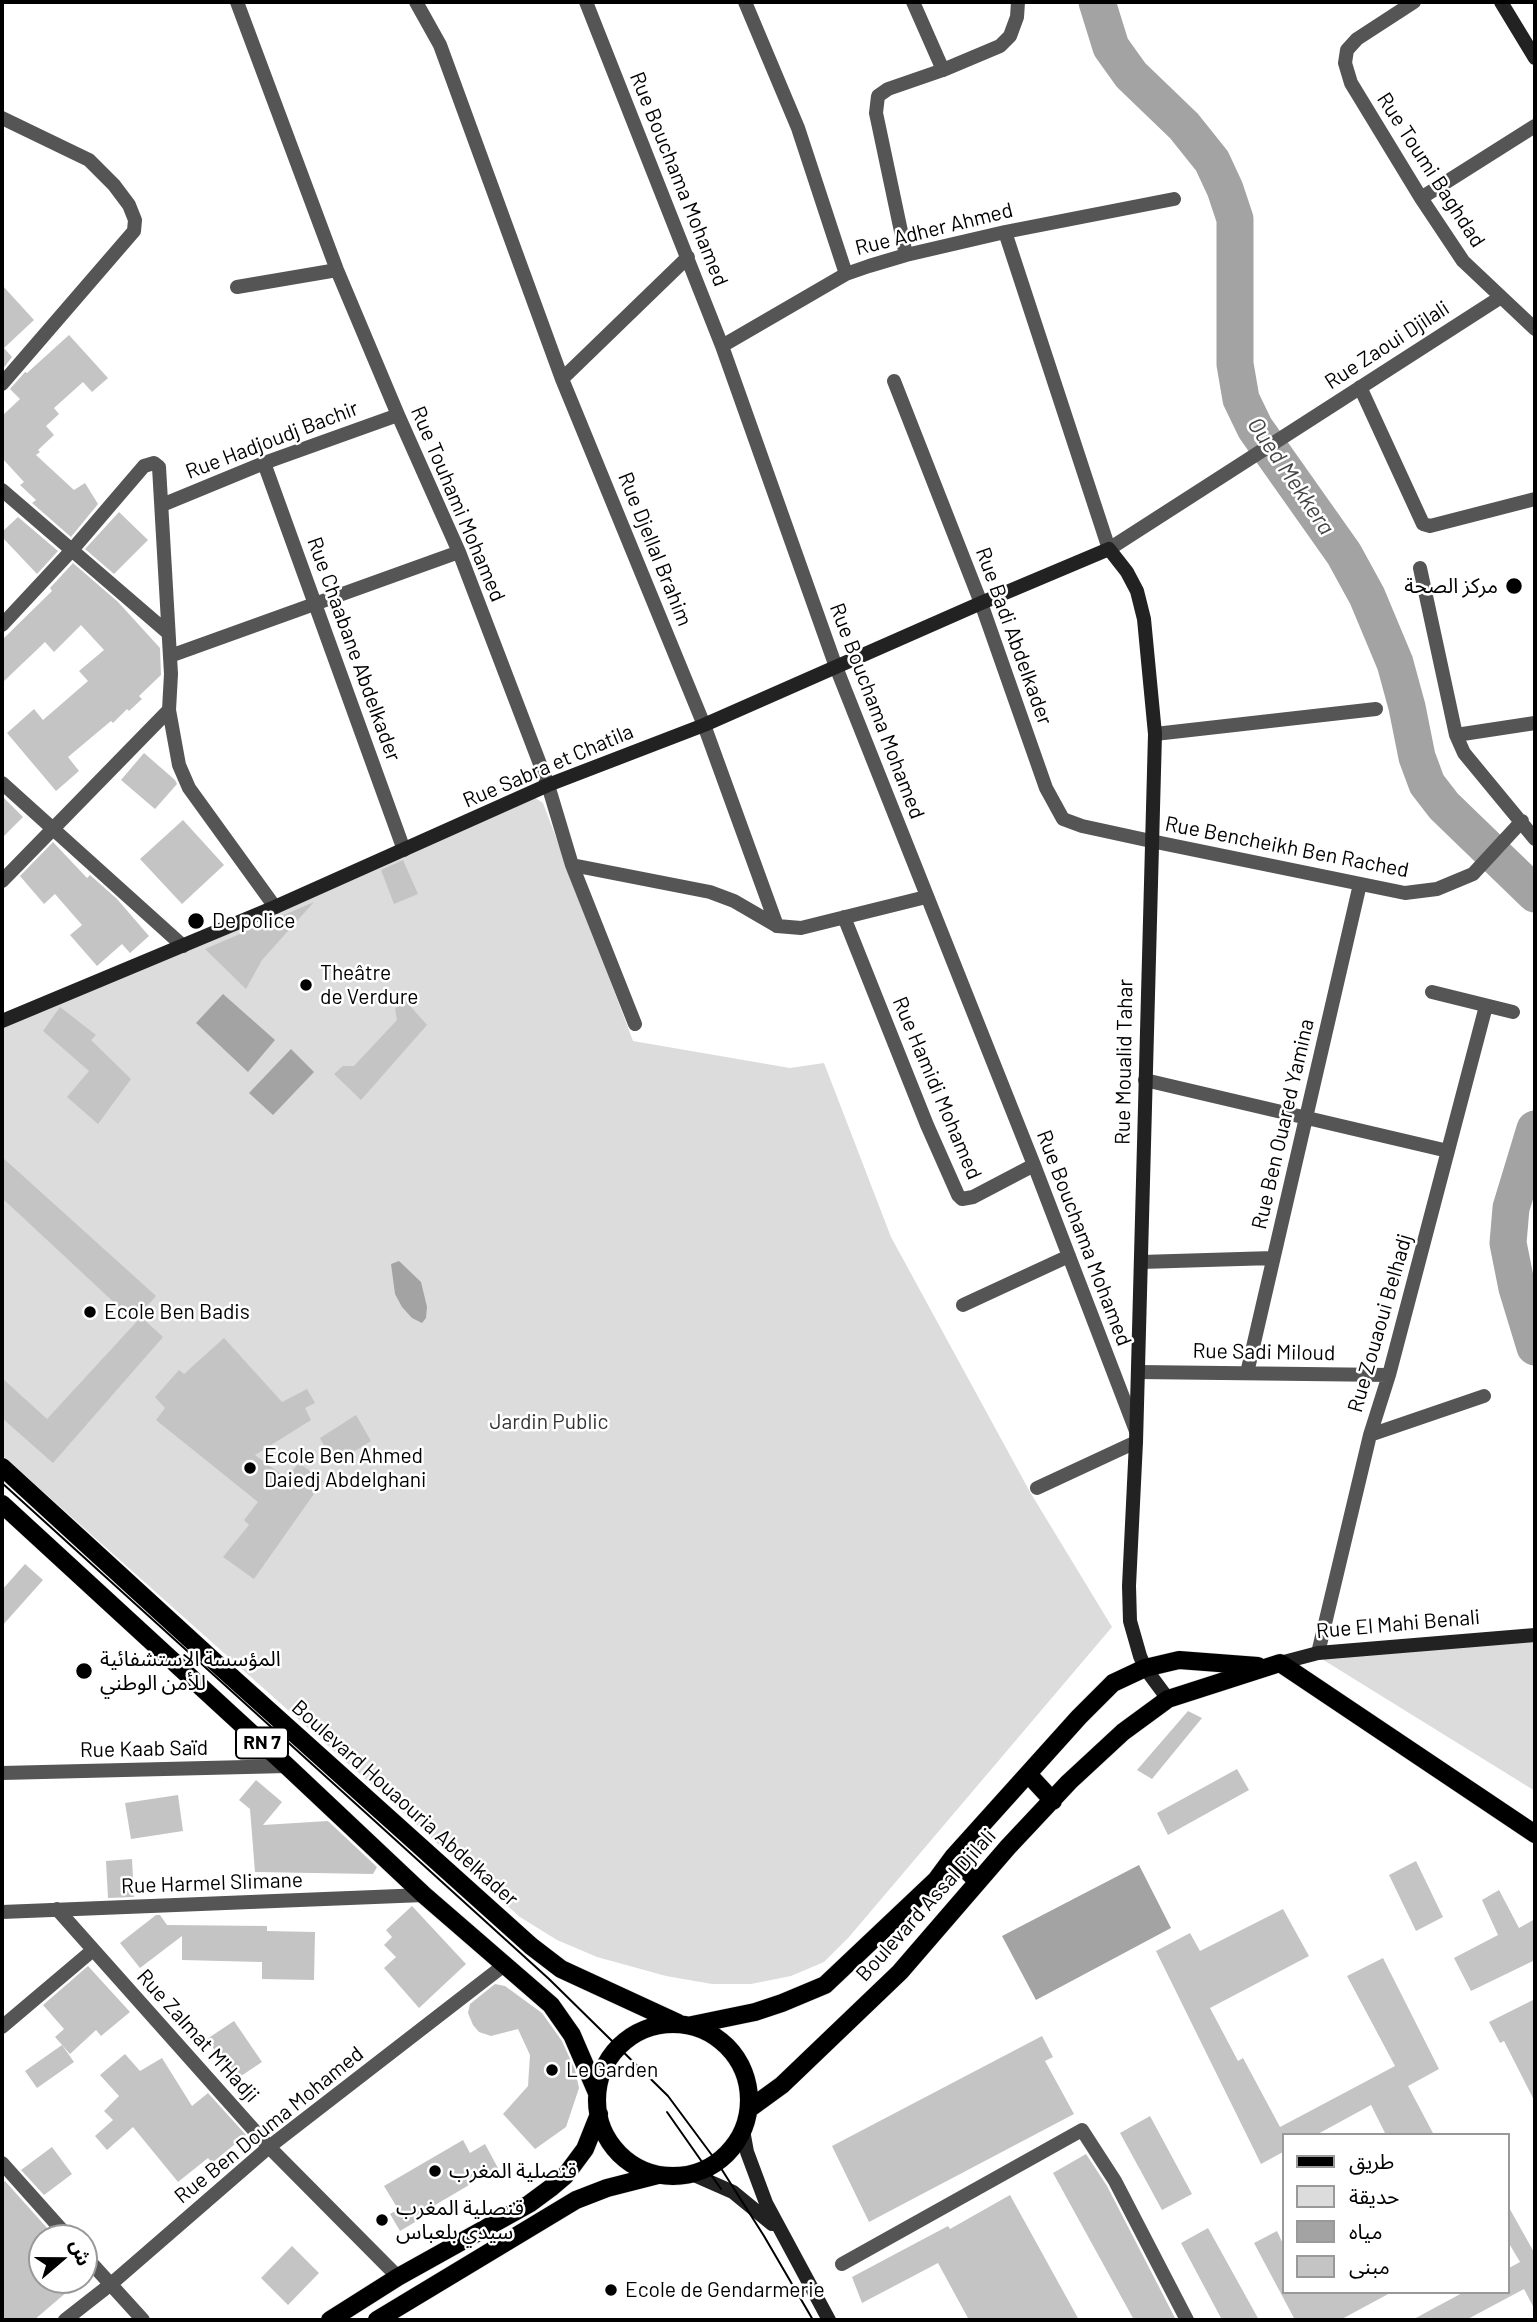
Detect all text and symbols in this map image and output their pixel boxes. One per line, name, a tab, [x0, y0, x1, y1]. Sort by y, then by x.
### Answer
street label: Rue Bouchama Mohamed	[624, 68, 734, 290]
street label: Rue Toumi Baghdad	[1372, 88, 1490, 252]
street label: Rue Adher Ahmed	[853, 197, 1015, 261]
street label: Rue Zaoui Djilali	[1320, 295, 1454, 395]
street label: Rue Hadjoudj Bachir	[182, 395, 362, 485]
street label: Rue Touhami Mohamed	[405, 402, 511, 606]
water label: Oued Mekkera	[1242, 412, 1340, 540]
street label: Rue Djellal Brahim	[613, 468, 697, 630]
street label: Rue Chaabane Abdelkader	[302, 533, 406, 765]
street label: Rue Badi Abdelkader	[970, 544, 1058, 728]
place label: مركز الصحة	[1404, 573, 1498, 599]
marker: مركز الصحة	[1504, 576, 1524, 596]
street label: Rue Bouchama Mohamed	[824, 600, 930, 822]
street label: Rue Sabra et Chatila	[459, 719, 637, 813]
street label: Rue Bencheikh Ben Rached	[1163, 811, 1411, 883]
place label: De police	[212, 908, 295, 934]
marker: De police	[186, 911, 206, 931]
place label: Theâtre de Verdure	[320, 960, 418, 1010]
marker: Theâtre de Verdure	[298, 977, 314, 993]
street label: Rue Moualid Tahar	[1110, 979, 1138, 1145]
street label: Rue Hamidi Mohamed	[887, 993, 987, 1183]
street label: Rue Ben Ouared Yamina	[1247, 1016, 1319, 1232]
street label: Rue Bouchama Mohamed	[1031, 1127, 1137, 1349]
street label: Rue Zouaoui Belhadj	[1342, 1231, 1418, 1415]
place label: Ecole Ben Badis	[104, 1299, 250, 1325]
marker: Ecole Ben Badis	[82, 1304, 98, 1320]
street label: Rue Sadi Miloud	[1192, 1338, 1336, 1366]
park label: Jardin Public	[490, 1409, 608, 1435]
place label: Ecole Ben Ahmed Daiedj Abdelghani	[264, 1443, 426, 1493]
marker: Ecole Ben Ahmed Daiedj Abdelghani	[242, 1460, 258, 1476]
street label: Rue El Mahi Benali	[1315, 1604, 1481, 1644]
place label: المؤسسة الاستشفائية للأمن الوطني	[100, 1646, 281, 1696]
marker: المؤسسة الاستشفائية للأمن الوطني	[74, 1661, 94, 1681]
street label: Boulevard Houaouria Abdelkader	[287, 1695, 523, 1911]
road number: RN 7	[236, 1728, 288, 1758]
street label: Rue Kaab Saïd	[80, 1735, 208, 1763]
street label: Boulevard Assal Djilali	[851, 1823, 1001, 1987]
street label: Rue Harmel Slimane	[121, 1867, 303, 1899]
street label: Rue Zalmat M'Hadji	[132, 1964, 264, 2108]
street label: Rue Ben Douma Mohamed	[169, 2041, 369, 2209]
place label: Le Garden	[566, 2057, 658, 2083]
marker: Le Garden	[544, 2062, 560, 2078]
legend	[1282, 2133, 1509, 2294]
text: طريق	[1349, 2148, 1394, 2173]
place label: قنصلية المغرب	[449, 2158, 577, 2184]
marker: قنصلية المغرب	[427, 2163, 443, 2179]
text: حديقة	[1349, 2183, 1399, 2208]
place label: قنصلية المغرب سيدي بلعباس	[396, 2195, 524, 2245]
marker: قنصلية المغرب سيدي بلعباس	[374, 2212, 390, 2228]
text: مياه	[1349, 2218, 1382, 2243]
north arrow	[28, 2224, 98, 2294]
text: ش	[66, 2236, 97, 2268]
text: مبنى	[1349, 2253, 1390, 2278]
place label: Ecole de Gendarmerie	[625, 2277, 825, 2303]
marker: Ecole de Gendarmerie	[603, 2282, 619, 2298]

